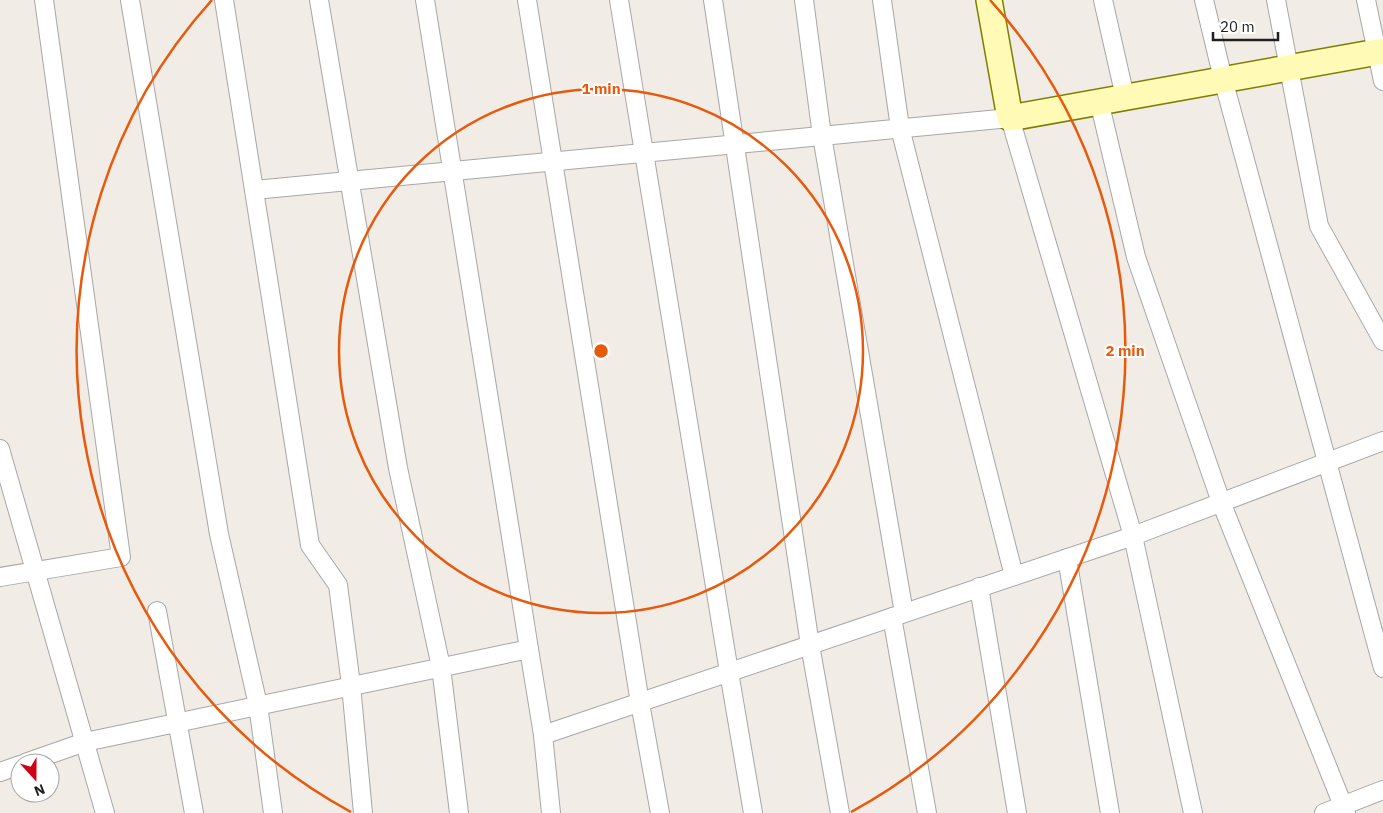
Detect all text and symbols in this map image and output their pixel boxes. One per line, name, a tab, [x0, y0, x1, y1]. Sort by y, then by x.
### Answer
scale bar	[1213, 10, 1278, 42]
text: 20 m	[1220, 17, 1255, 36]
text: 1 min	[581, 79, 621, 98]
text: 2 min	[1105, 341, 1145, 360]
centre of rings	[592, 342, 610, 360]
north arrow	[10, 753, 60, 803]
text: N	[32, 780, 48, 800]

